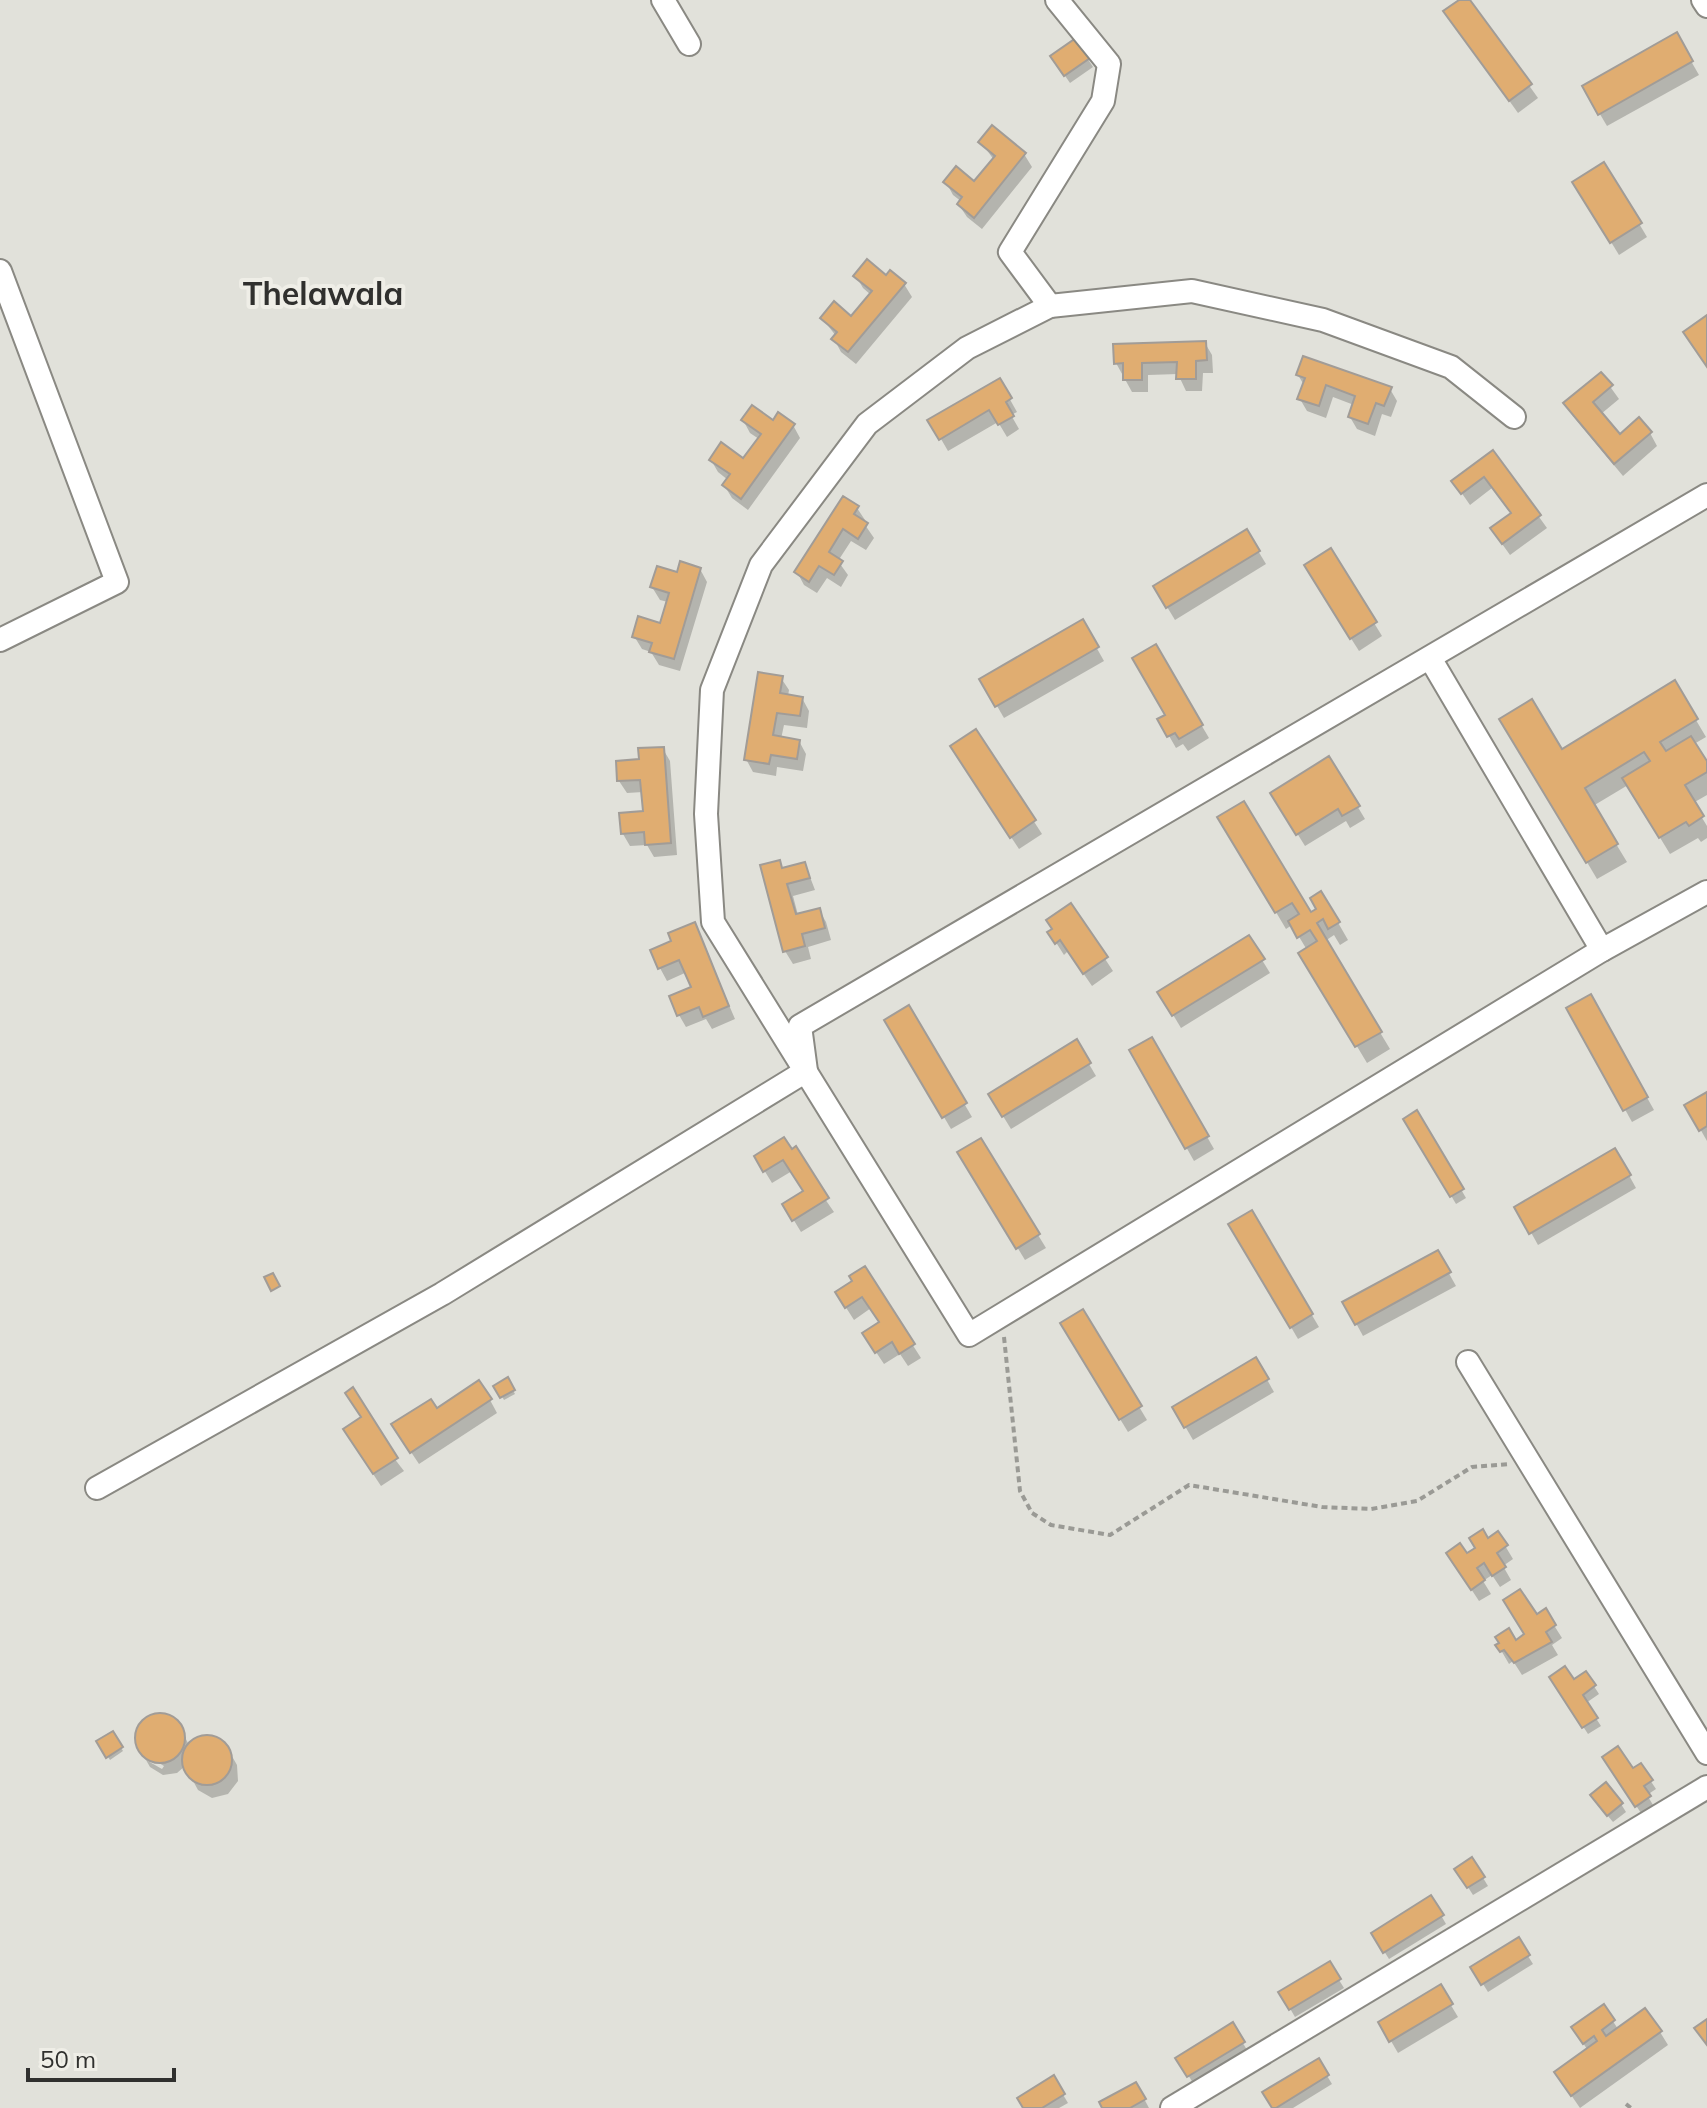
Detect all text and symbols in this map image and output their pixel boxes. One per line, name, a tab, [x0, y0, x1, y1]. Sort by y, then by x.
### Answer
district label: Thelawala	[243, 273, 403, 313]
scale bar	[28, 2032, 174, 2082]
text: 50 m	[40, 2044, 96, 2074]

